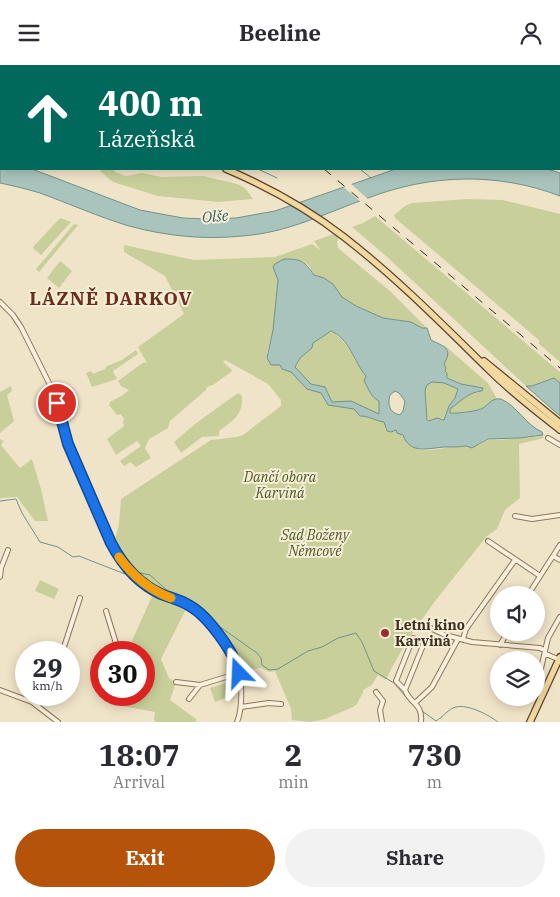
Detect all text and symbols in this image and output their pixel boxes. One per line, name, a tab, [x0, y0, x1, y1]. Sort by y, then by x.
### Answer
text: Beeline	[239, 18, 321, 47]
icon: menu	[15, 19, 43, 47]
icon: person	[517, 19, 545, 47]
text: 400 m	[98, 80, 203, 126]
icon: ahead	[15, 85, 80, 150]
text: Lázeňská	[98, 124, 195, 153]
water label: Olše	[201, 206, 229, 226]
district label: LÁZNĚ DARKOV	[29, 286, 193, 310]
pin	[36, 382, 78, 424]
icon: arrive	[43, 389, 71, 417]
park label: Dančí obora Karviná	[243, 468, 317, 502]
park label: Sad Boženy Němcové	[280, 526, 351, 560]
map controls	[490, 586, 545, 706]
button: sound	[490, 586, 545, 641]
place label: Letní kino Karviná	[395, 616, 465, 650]
marker: Letní kino Karviná	[379, 627, 391, 639]
speed limit sign: 30	[90, 641, 155, 706]
position arrow	[212, 646, 264, 698]
text: 29	[32, 651, 63, 684]
button: layers	[490, 651, 545, 706]
text: km/h	[32, 678, 63, 693]
text: 18:07	[99, 735, 180, 774]
text: 2	[285, 735, 303, 774]
text: 730	[407, 735, 461, 774]
text: Arrival	[113, 772, 165, 792]
text: min	[278, 772, 309, 792]
text: m	[427, 772, 442, 792]
button: Exit	[15, 829, 275, 887]
button: Share	[285, 829, 545, 887]

